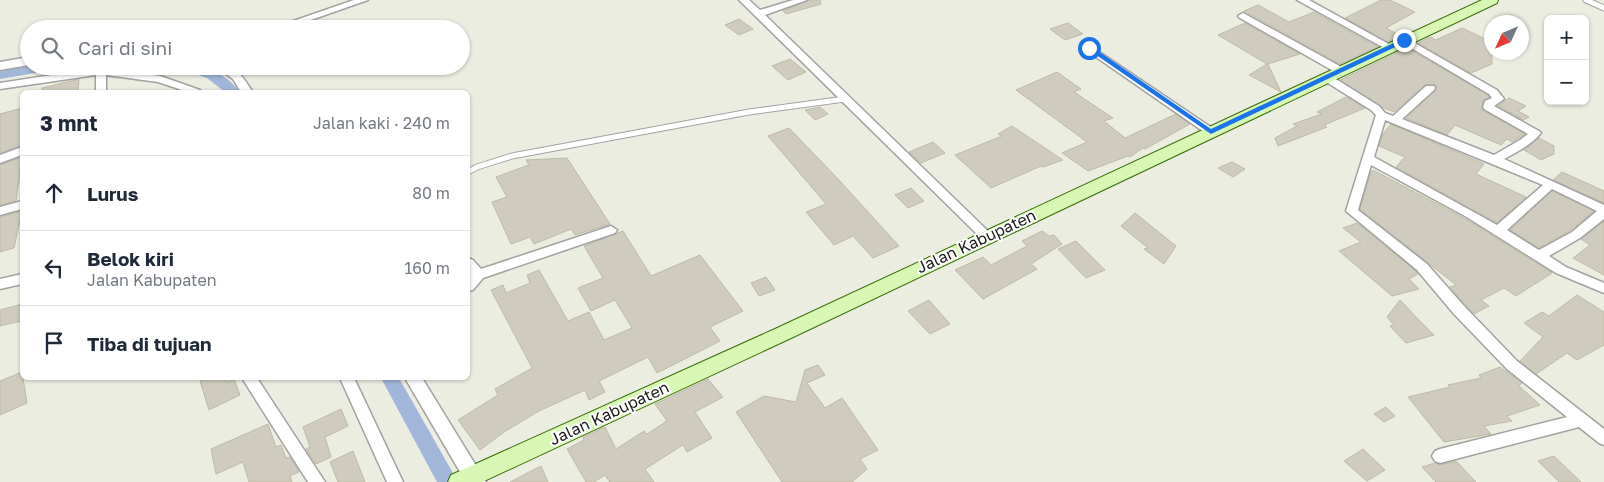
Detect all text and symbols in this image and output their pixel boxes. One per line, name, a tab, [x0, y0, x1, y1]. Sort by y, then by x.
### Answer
north arrow	[1484, 15, 1529, 60]
map controls	[1544, 15, 1589, 105]
button: +	[1544, 15, 1589, 60]
search box	[20, 20, 470, 75]
route end	[1393, 29, 1416, 52]
icon: search	[38, 34, 66, 62]
text: Cari di sini	[78, 36, 172, 59]
route start	[1078, 37, 1101, 60]
button: −	[1544, 60, 1589, 105]
text: 3 mnt	[40, 110, 98, 136]
text: Jalan kaki · 240 m	[313, 113, 450, 133]
icon: ahead	[40, 179, 68, 207]
text: Lurus	[87, 182, 138, 205]
text: 80 m	[412, 183, 450, 203]
street label: Jalan Kabupaten	[913, 205, 1039, 277]
text: Belok kiri	[87, 247, 174, 270]
icon: left	[40, 254, 68, 282]
text: 160 m	[404, 258, 450, 278]
text: Jalan Kabupaten	[87, 270, 217, 290]
icon: arrive	[40, 329, 68, 357]
text: Tiba di tujuan	[87, 332, 212, 355]
street label: Jalan Kabupaten	[546, 377, 672, 449]

